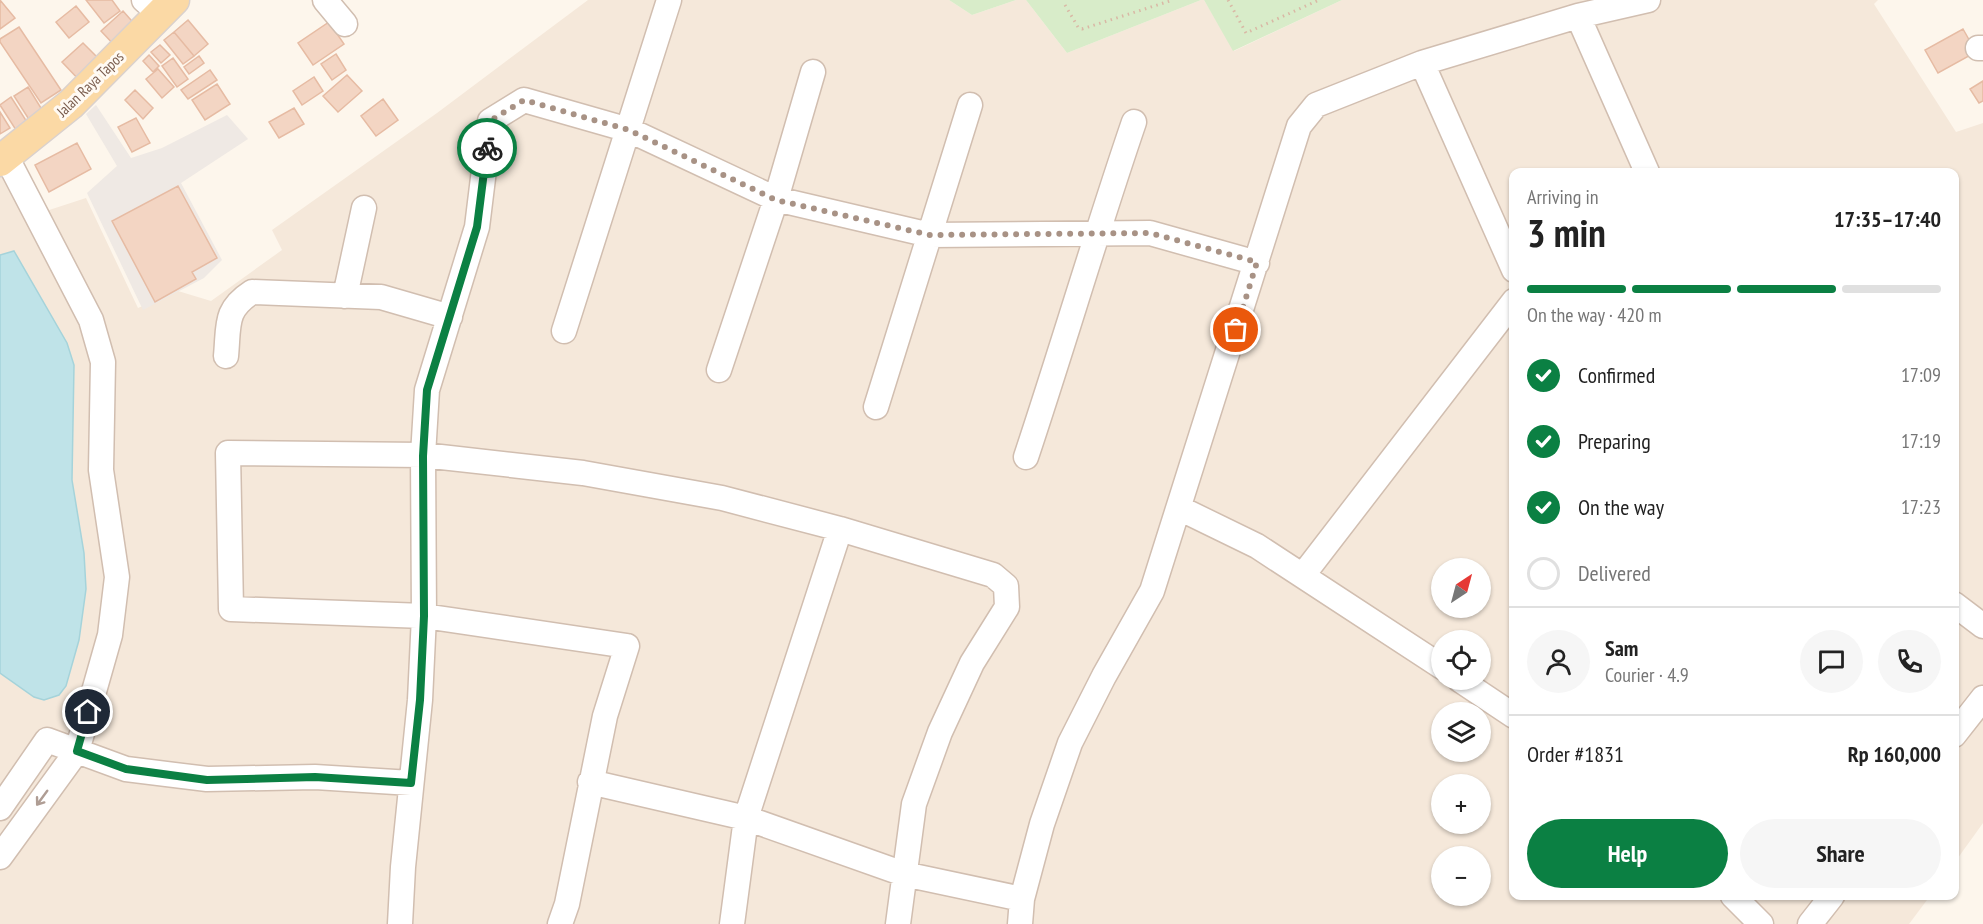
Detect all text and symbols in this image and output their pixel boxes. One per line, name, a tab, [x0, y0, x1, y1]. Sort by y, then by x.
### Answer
street label: Jalan Raya Tapos	[52, 47, 128, 121]
courier	[457, 118, 517, 178]
icon: bike	[471, 132, 504, 165]
text: Arriving in	[1527, 184, 1599, 210]
text: 17:35–17:40	[1834, 205, 1941, 233]
text: 3 min	[1527, 207, 1606, 258]
text: On the way · 420 m	[1527, 302, 1662, 328]
pin	[1210, 304, 1261, 355]
icon: bag	[1219, 313, 1252, 346]
icon: check	[1527, 359, 1560, 392]
text: Confirmed	[1578, 361, 1655, 389]
text: 17:09	[1901, 362, 1941, 388]
icon: check	[1527, 425, 1560, 458]
text: Preparing	[1578, 427, 1651, 455]
text: 17:19	[1901, 428, 1941, 454]
icon: check	[1527, 491, 1560, 524]
text: On the way	[1578, 493, 1664, 521]
text: 17:23	[1901, 494, 1941, 520]
north arrow	[1431, 558, 1491, 618]
map controls	[1431, 558, 1491, 906]
text: Delivered	[1578, 559, 1651, 587]
button: locate	[1431, 630, 1491, 690]
button: person	[1527, 630, 1590, 693]
button: chat	[1800, 630, 1863, 693]
button: phone	[1878, 630, 1941, 693]
text: Sam	[1605, 634, 1638, 662]
text: Courier · 4.9	[1605, 662, 1689, 688]
pin	[62, 686, 113, 737]
icon: home	[71, 695, 104, 728]
button: layers	[1431, 702, 1491, 762]
text: Order #1831	[1527, 740, 1624, 768]
text: Rp 160,000	[1848, 740, 1941, 768]
button: +	[1431, 774, 1491, 834]
one-way arrow	[36, 790, 49, 806]
button: Help	[1527, 819, 1728, 888]
button: Share	[1740, 819, 1941, 888]
button: −	[1431, 846, 1491, 906]

